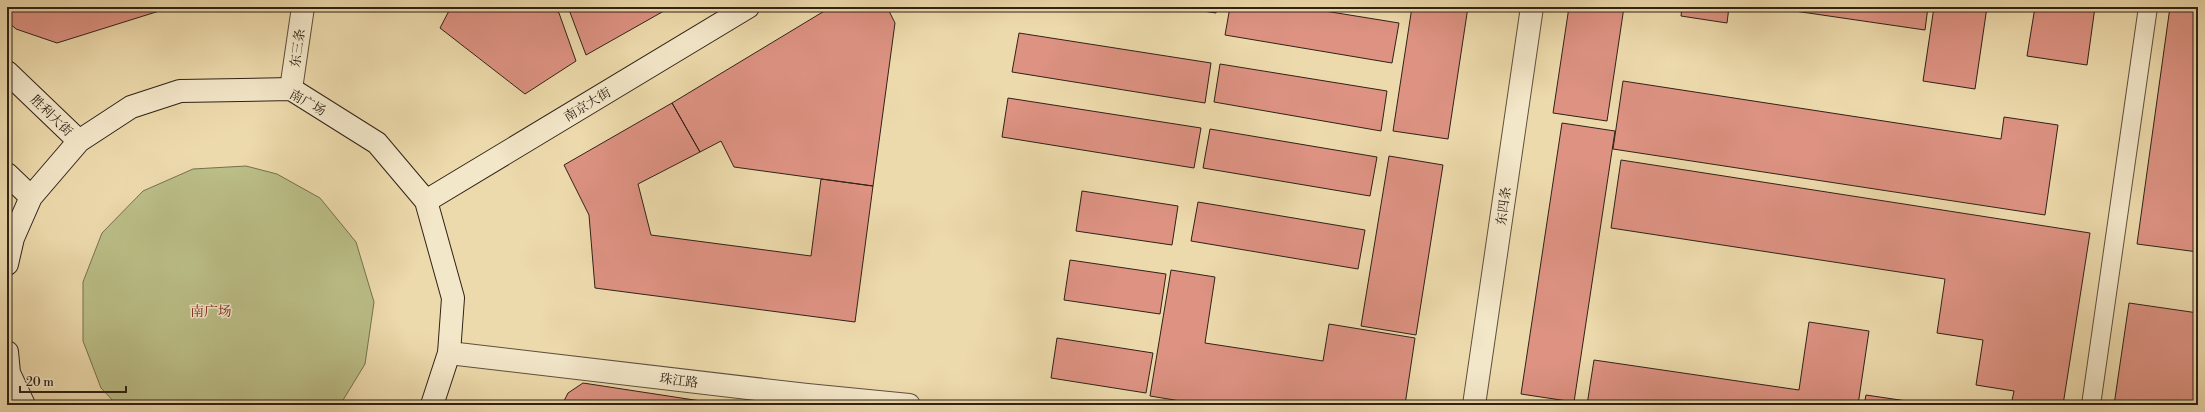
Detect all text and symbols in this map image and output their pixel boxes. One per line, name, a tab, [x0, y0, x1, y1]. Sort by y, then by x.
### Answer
street label: 东三条	[287, 28, 309, 69]
street label: 南京大街	[561, 85, 614, 125]
street label: 南广场	[287, 86, 328, 119]
street label: 胜利大街	[27, 92, 76, 140]
street label: 东四条	[1493, 186, 1515, 227]
district label: 南广场	[190, 303, 232, 321]
scale bar	[20, 368, 126, 394]
street label: 珠江路	[659, 371, 699, 391]
text: 20 m	[26, 375, 54, 390]

